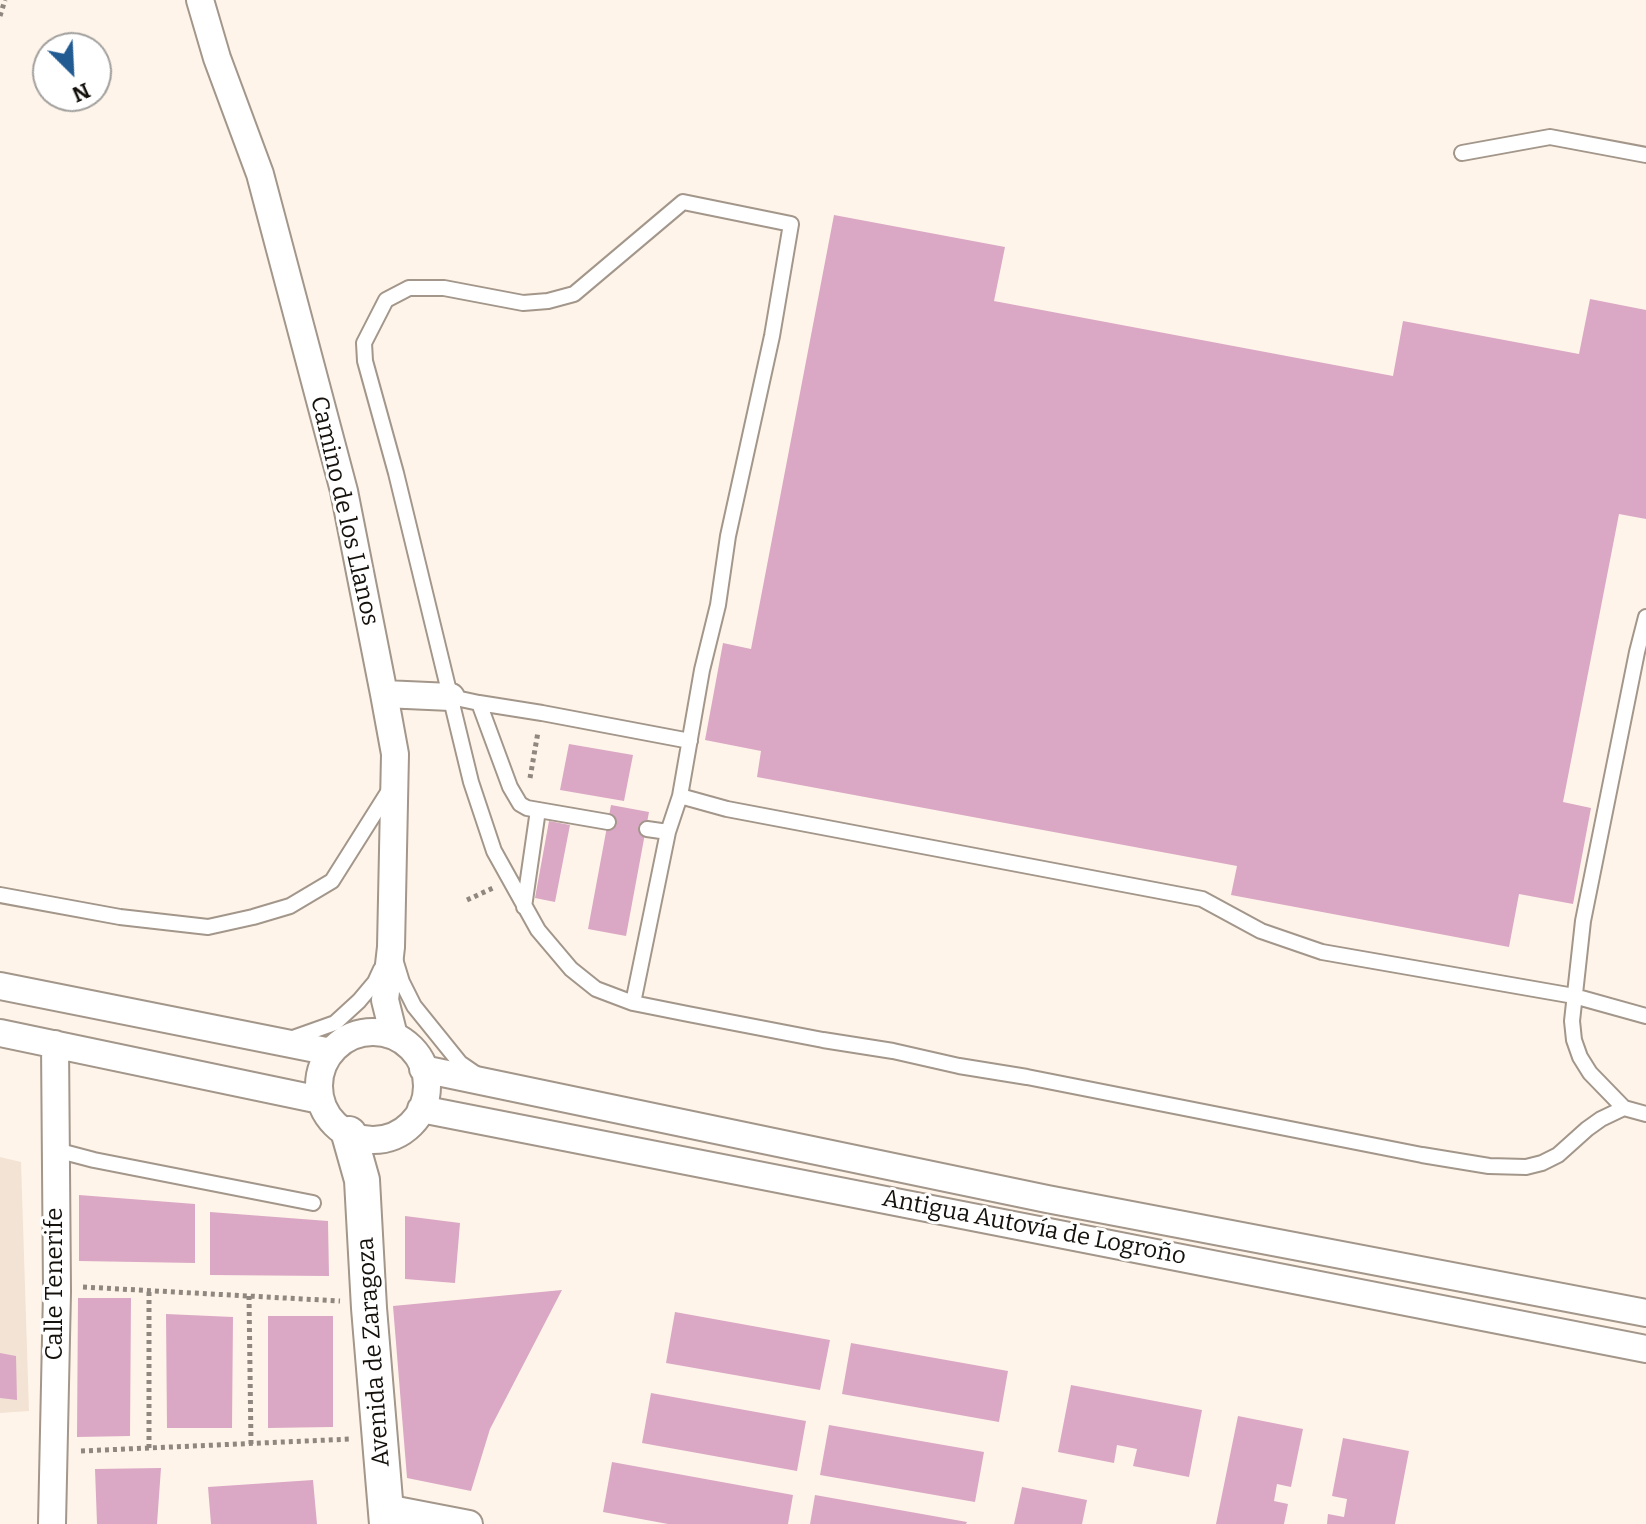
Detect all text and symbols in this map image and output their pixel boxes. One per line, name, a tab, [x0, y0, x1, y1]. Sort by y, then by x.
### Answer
north arrow	[32, 32, 112, 112]
text: N	[68, 77, 94, 108]
street label: Camino de los Llanos	[304, 393, 384, 629]
street label: Antigua Autovía de Logroño	[880, 1184, 1188, 1272]
street label: Calle Tenerife	[41, 1208, 69, 1360]
street label: Avenida de Zaragoza	[352, 1236, 396, 1468]

